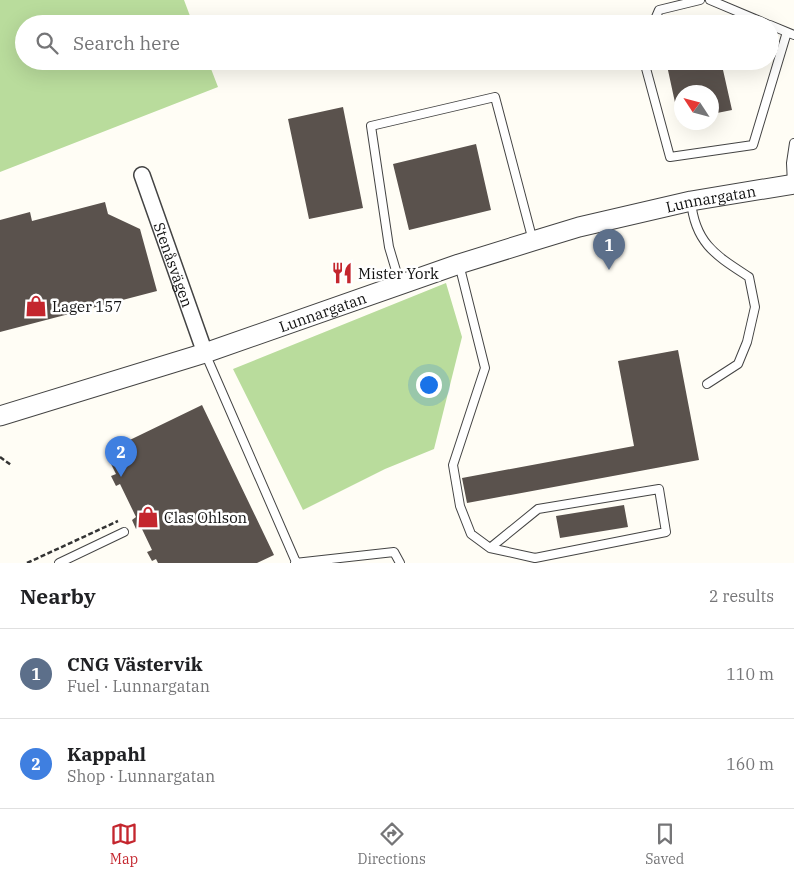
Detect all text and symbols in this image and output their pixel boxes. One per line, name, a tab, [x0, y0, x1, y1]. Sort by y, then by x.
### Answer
search box	[15, 15, 779, 70]
icon: search	[33, 29, 61, 57]
text: Search here	[73, 31, 180, 55]
north arrow	[674, 85, 719, 130]
street label: Lunnargatan	[664, 181, 758, 216]
street label: Stenåsvägen	[150, 220, 198, 310]
pin: 1	[593, 229, 625, 270]
restaurant icon: Mister York	[329, 260, 355, 286]
place label: Mister York	[358, 264, 439, 283]
street label: Lunnargatan	[276, 288, 369, 336]
shop icon: Lager 157	[23, 293, 49, 319]
place label: Lager 157	[52, 297, 122, 316]
your location	[416, 372, 442, 398]
pin: 2	[105, 436, 137, 477]
shop icon: Clas Ohlson	[135, 504, 161, 530]
place label: Clas Ohlson	[164, 508, 248, 527]
text: Nearby	[20, 582, 96, 610]
text: 2 results	[709, 586, 774, 606]
text: CNG Västervik	[67, 652, 203, 676]
text: 1	[31, 664, 41, 684]
text: 110 m	[726, 664, 774, 684]
text: Fuel · Lunnargatan	[67, 676, 210, 696]
text: Kappahl	[67, 742, 146, 766]
text: 2	[31, 754, 41, 774]
text: 160 m	[726, 754, 774, 774]
text: Shop · Lunnargatan	[67, 766, 215, 786]
tab: Map	[110, 820, 138, 868]
tab: Directions	[358, 820, 426, 868]
tab: Saved	[645, 820, 684, 868]

